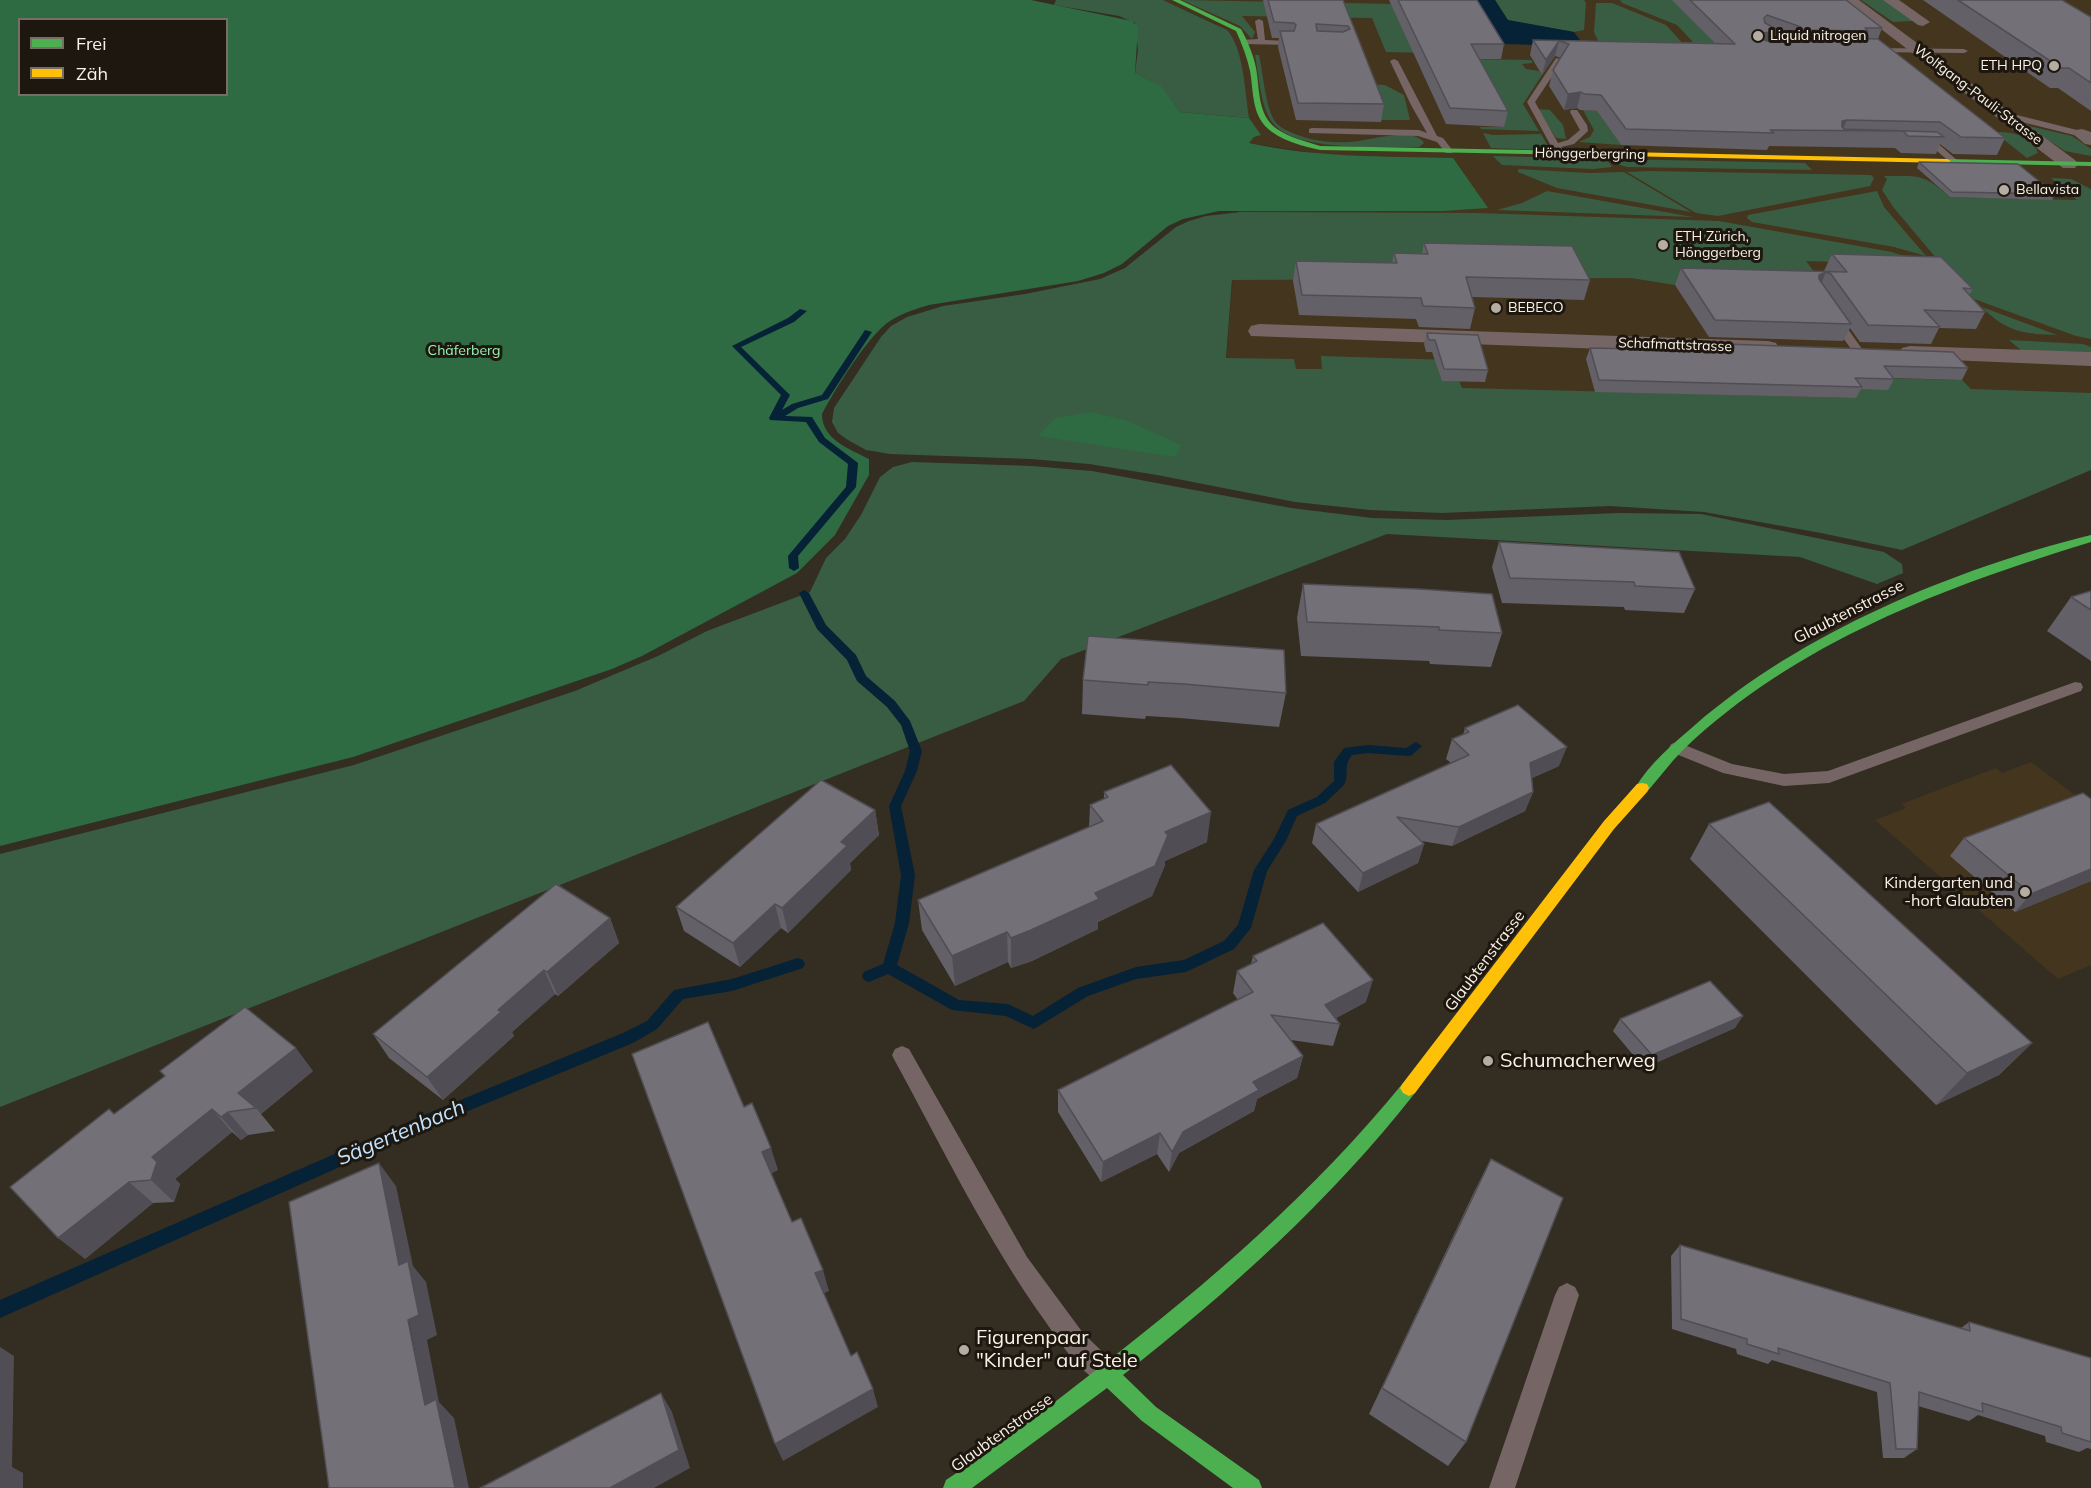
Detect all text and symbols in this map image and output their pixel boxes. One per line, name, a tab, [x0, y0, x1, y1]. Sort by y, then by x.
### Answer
legend	[18, 18, 228, 96]
place label: Liquid nitrogen	[1770, 28, 1867, 44]
marker: Liquid nitrogen	[1751, 29, 1765, 43]
text: Frei	[76, 32, 106, 55]
street label: Wolfgang-Pauli-Strasse	[1911, 41, 2045, 149]
place label: ETH HPQ	[1981, 58, 2042, 74]
marker: ETH HPQ	[2047, 59, 2061, 73]
text: Zäh	[76, 62, 108, 85]
street label: Hönggerbergring	[1534, 145, 1646, 163]
place label: Bellavista	[2016, 182, 2079, 198]
marker: Bellavista	[1997, 183, 2011, 197]
place label: ETH Zürich, Hönggerberg	[1675, 229, 1761, 262]
marker: ETH Zürich, Hönggerberg	[1656, 238, 1670, 252]
place label: BEBECO	[1508, 300, 1564, 316]
marker: BEBECO	[1489, 301, 1503, 315]
street label: Schafmattstrasse	[1618, 335, 1732, 355]
park label: Chäferberg	[428, 343, 500, 359]
street label: Glaubtenstrasse	[1791, 576, 1907, 648]
place label: Kindergarten und -hort Glaubten	[1884, 873, 2013, 911]
marker: Kindergarten und -hort Glaubten	[2018, 885, 2032, 899]
street label: Glaubtenstrasse	[1441, 907, 1529, 1015]
place label: Schumacherweg	[1500, 1049, 1656, 1073]
marker: Schumacherweg	[1481, 1054, 1495, 1068]
water label: Sägertenbach	[333, 1095, 469, 1171]
place label: Figurenpaar "Kinder" auf Stele	[976, 1326, 1138, 1373]
marker: Figurenpaar "Kinder" auf Stele	[957, 1343, 971, 1357]
street label: Glaubtenstrasse	[947, 1390, 1057, 1476]

